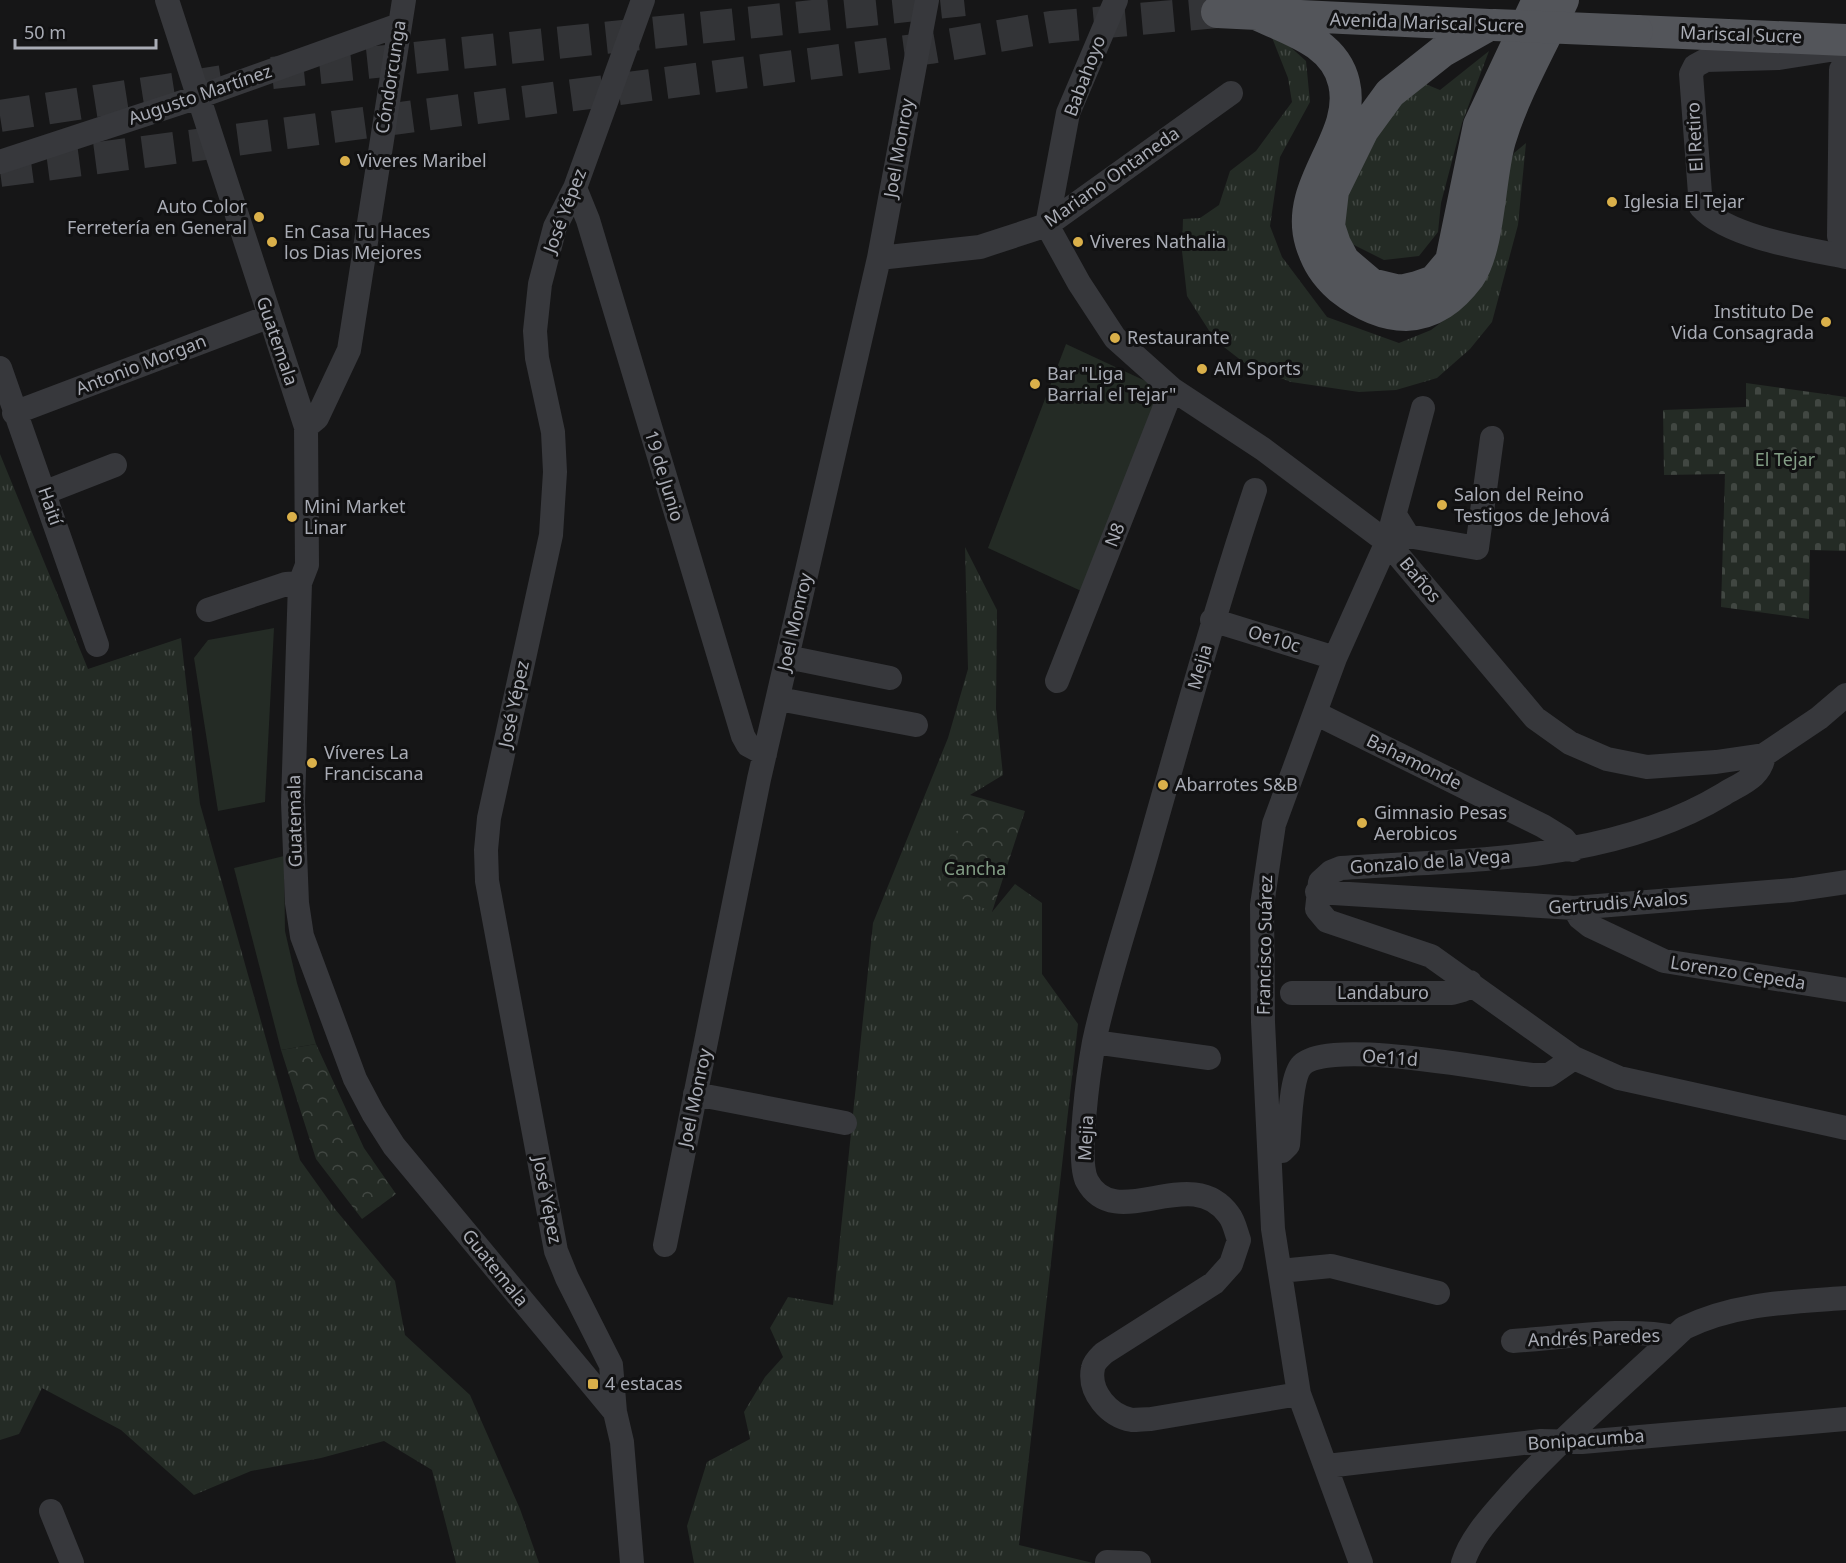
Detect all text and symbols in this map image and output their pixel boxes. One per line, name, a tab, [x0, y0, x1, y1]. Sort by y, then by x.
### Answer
street label: Avenida Mariscal Sucre	[1329, 7, 1525, 37]
scale bar	[15, 12, 156, 50]
street label: Cóndorcunga	[369, 18, 411, 135]
text: 50 m	[24, 20, 66, 44]
street label: Mariscal Sucre	[1680, 20, 1802, 48]
street label: Babahoyo	[1058, 32, 1110, 119]
street label: Augusto Martínez	[125, 58, 275, 130]
street label: Joel Monroy	[877, 95, 919, 201]
street label: El Retiro	[1680, 102, 1708, 173]
street label: Mariano Ontaneda	[1039, 121, 1184, 232]
place label: Viveres Maribel	[357, 148, 487, 172]
marker: Viveres Maribel	[338, 154, 352, 168]
street label: José Yépez	[536, 165, 591, 258]
place label: Iglesia El Tejar	[1624, 189, 1745, 213]
place label: Auto Color Ferretería en General	[67, 194, 248, 239]
marker: Iglesia El Tejar	[1605, 195, 1619, 209]
marker: Auto Color Ferretería en General	[252, 210, 266, 224]
place label: En Casa Tu Haces los Dias Mejores	[284, 219, 430, 264]
place label: Viveres Nathalia	[1090, 229, 1226, 253]
marker: En Casa Tu Haces los Dias Mejores	[265, 235, 279, 249]
marker: Viveres Nathalia	[1071, 235, 1085, 249]
street label: Guatemala	[252, 293, 304, 388]
place label: Instituto De Vida Consagrada	[1671, 299, 1814, 344]
marker: Instituto De Vida Consagrada	[1819, 315, 1833, 329]
place label: Restaurante	[1127, 325, 1230, 349]
street label: Antonio Morgan	[72, 328, 209, 400]
marker: Restaurante	[1108, 331, 1122, 345]
place label: AM Sports	[1214, 356, 1301, 380]
place label: Bar "Liga Barrial el Tejar"	[1047, 361, 1176, 406]
marker: AM Sports	[1195, 362, 1209, 376]
marker: Bar "Liga Barrial el Tejar"	[1028, 377, 1042, 391]
street label: 19 de Junio	[640, 427, 690, 524]
park label: El Tejar	[1755, 447, 1816, 471]
place label: Salon del Reino Testigos de Jehová	[1454, 482, 1610, 527]
street label: Haití	[33, 483, 69, 528]
place label: Mini Market Linar	[304, 494, 406, 539]
marker: Salon del Reino Testigos de Jehová	[1435, 498, 1449, 512]
marker: Mini Market Linar	[285, 510, 299, 524]
street label: N8	[1099, 519, 1130, 550]
street label: Baños	[1395, 552, 1447, 607]
street label: Joel Monroy	[771, 569, 817, 675]
street label: Oe10c	[1245, 619, 1304, 657]
street label: Mejia	[1181, 641, 1217, 692]
street label: José Yépez	[492, 658, 534, 751]
street label: Bahamonde	[1363, 728, 1466, 794]
place label: Víveres La Franciscana	[324, 740, 424, 785]
marker: Víveres La Franciscana	[305, 756, 319, 770]
place label: Abarrotes S&B	[1175, 772, 1298, 796]
street label: Guatemala	[281, 774, 307, 868]
marker: Abarrotes S&B	[1156, 778, 1170, 792]
place label: Gimnasio Pesas Aerobicos	[1374, 800, 1507, 845]
marker: Gimnasio Pesas Aerobicos	[1355, 816, 1369, 830]
street label: Gonzalo de la Vega	[1349, 843, 1511, 879]
park label: Cancha	[944, 856, 1006, 880]
street label: Francisco Suárez	[1251, 875, 1277, 1015]
street label: Gertrudis Ávalos	[1547, 885, 1688, 919]
street label: Lorenzo Cepeda	[1669, 949, 1808, 995]
street label: Landaburo	[1337, 980, 1429, 1004]
street label: Oe11d	[1361, 1043, 1419, 1071]
street label: Joel Monroy	[671, 1045, 716, 1151]
street label: Mejia	[1072, 1114, 1098, 1161]
street label: José Yépez	[527, 1152, 568, 1245]
street label: Guatemala	[457, 1224, 534, 1311]
street label: Andrés Paredes	[1527, 1323, 1660, 1351]
place label: 4 estacas	[605, 1371, 683, 1395]
marker: 4 estacas	[586, 1377, 600, 1391]
street label: Bonipacumba	[1527, 1423, 1645, 1455]

